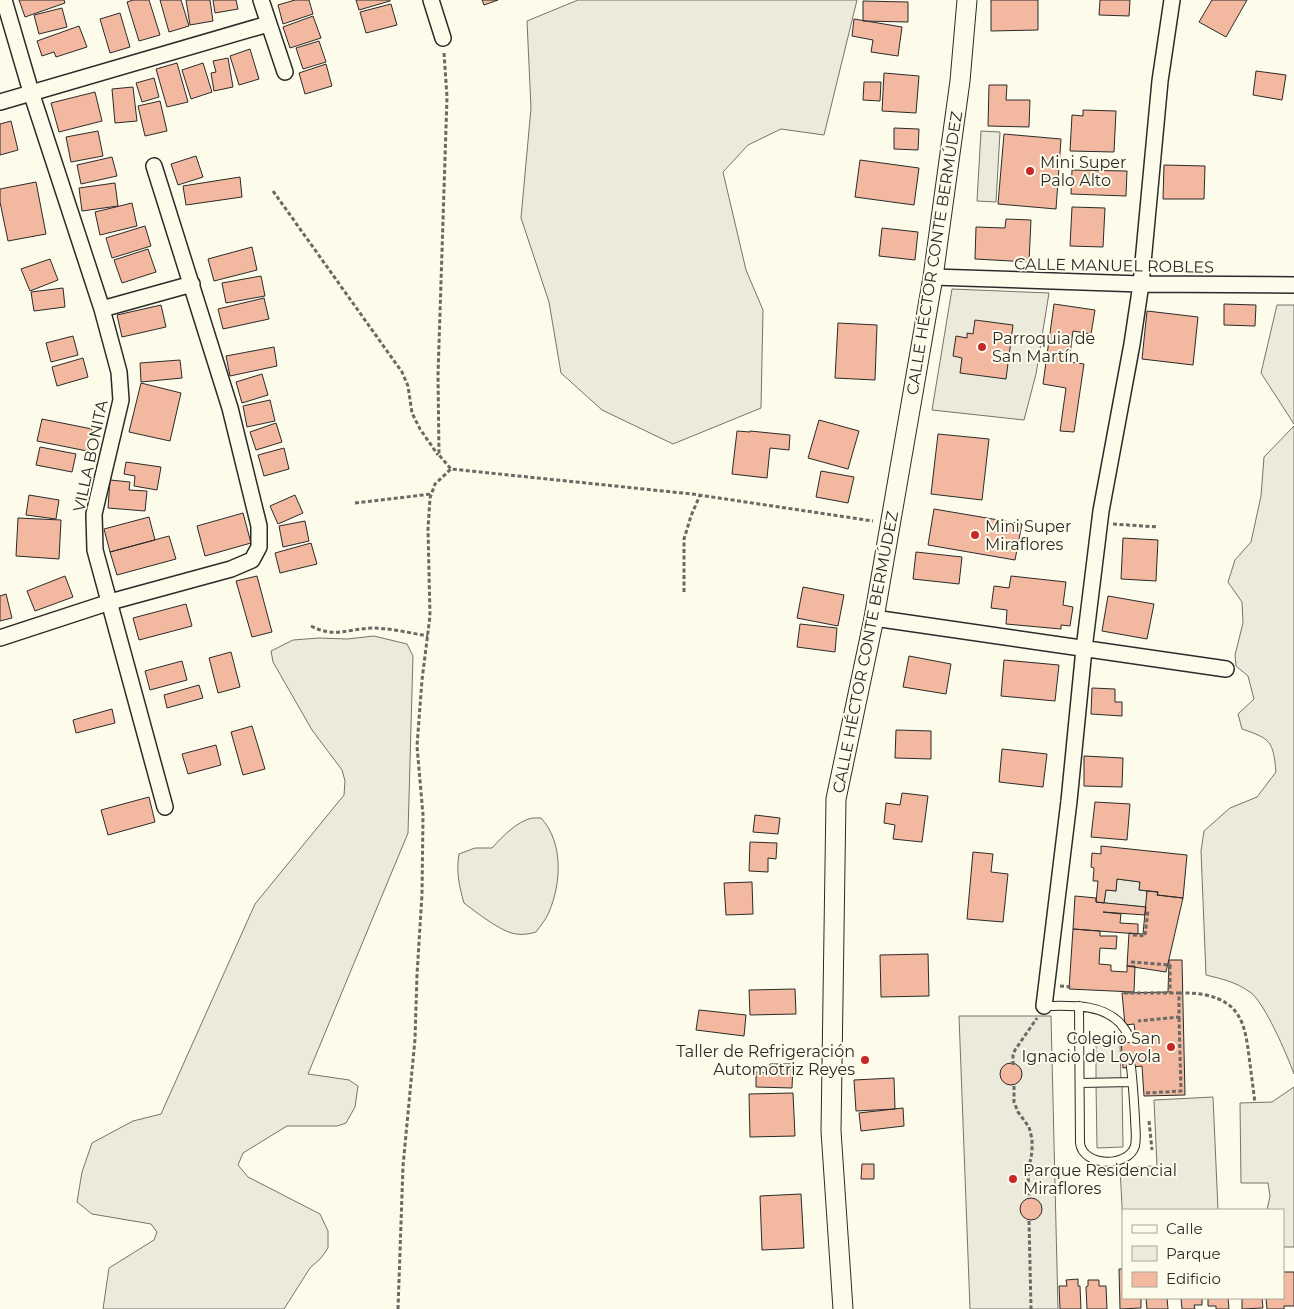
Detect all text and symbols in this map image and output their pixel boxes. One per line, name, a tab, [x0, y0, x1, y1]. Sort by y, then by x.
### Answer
street label: CALLE HÉCTOR CONTE BERMÚDEZ	[903, 110, 966, 396]
place label: Mini Super Palo Alto	[1040, 153, 1126, 190]
marker: Mini Super Palo Alto	[1024, 165, 1036, 177]
street label: CALLE MANUEL ROBLES	[1014, 254, 1214, 277]
place label: Parroquia de San Martín	[992, 329, 1095, 366]
marker: Parroquia de San Martín	[976, 341, 988, 353]
street label: VILLA BONITA	[69, 398, 112, 514]
street label: CALLE HÉCTOR CONTE BERMÚDEZ	[829, 509, 902, 795]
place label: Mini Super Miraflores	[985, 517, 1071, 554]
marker: Mini Super Miraflores	[969, 529, 981, 541]
place label: Colegio San Ignacio de Loyola	[1022, 1029, 1161, 1066]
marker: Colegio San Ignacio de Loyola	[1165, 1041, 1177, 1053]
place label: Taller de Refrigeración Automotriz Reyes	[676, 1042, 855, 1079]
marker: Taller de Refrigeración Automotriz Reyes	[859, 1054, 871, 1066]
place label: Parque Residencial Miraflores	[1023, 1161, 1177, 1198]
marker: Parque Residencial Miraflores	[1007, 1173, 1019, 1185]
legend	[1122, 1209, 1284, 1299]
text: Calle	[1166, 1219, 1203, 1238]
text: Parque	[1166, 1244, 1221, 1263]
text: Edificio	[1166, 1269, 1221, 1288]

